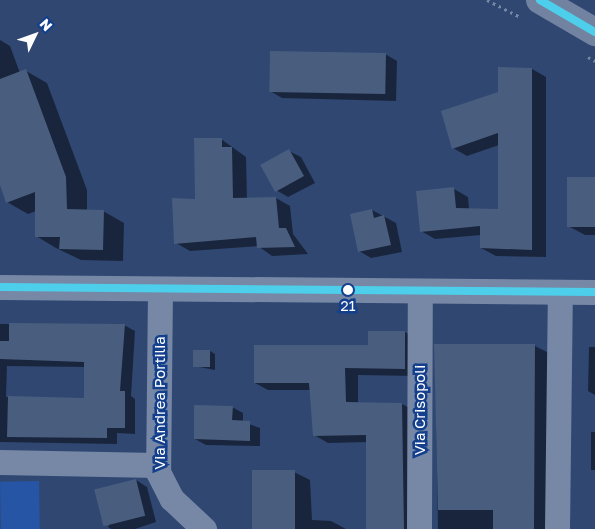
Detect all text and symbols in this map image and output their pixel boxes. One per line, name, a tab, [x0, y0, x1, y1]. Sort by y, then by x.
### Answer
north arrow	[10, 10, 60, 60]
text: N	[37, 15, 56, 34]
marker: 21	[343, 285, 353, 295]
place label: 21	[341, 298, 355, 314]
street label: Via Andrea Portilia	[151, 336, 169, 470]
street label: Via Crisopoli	[411, 365, 429, 455]

